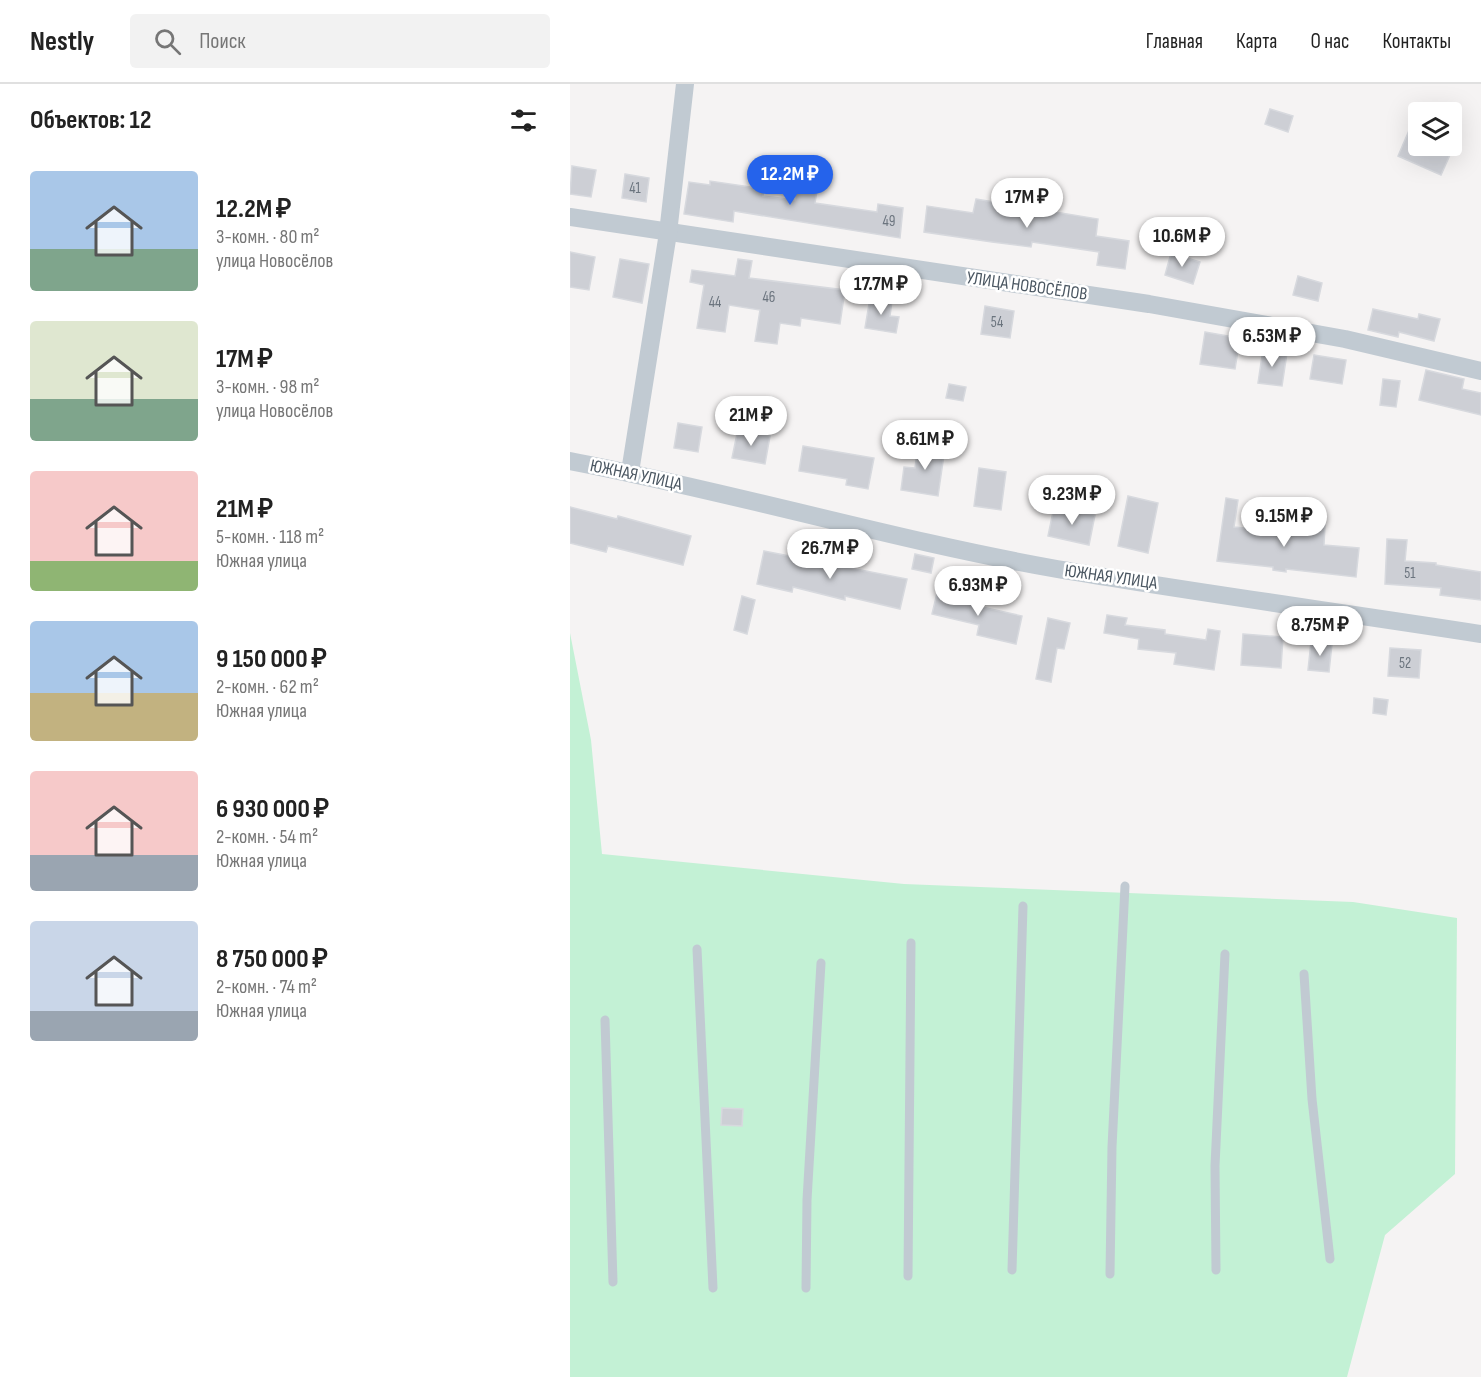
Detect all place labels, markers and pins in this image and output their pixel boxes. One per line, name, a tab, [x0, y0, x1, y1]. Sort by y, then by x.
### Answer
pin: 12.2M ₽	[735, 155, 845, 206]
pin: 17M ₽	[985, 178, 1069, 229]
pin: 10.6M ₽	[1127, 217, 1237, 268]
pin: 17.7M ₽	[826, 265, 936, 316]
pin: 6.53M ₽	[1217, 317, 1327, 368]
pin: 21M ₽	[709, 396, 793, 447]
pin: 8.61M ₽	[870, 420, 980, 471]
pin: 9.23M ₽	[1017, 475, 1127, 526]
pin: 9.15M ₽	[1229, 497, 1339, 548]
pin: 26.7M ₽	[775, 529, 885, 580]
pin: 6.93M ₽	[923, 566, 1033, 617]
pin: 8.75M ₽	[1265, 606, 1375, 657]

